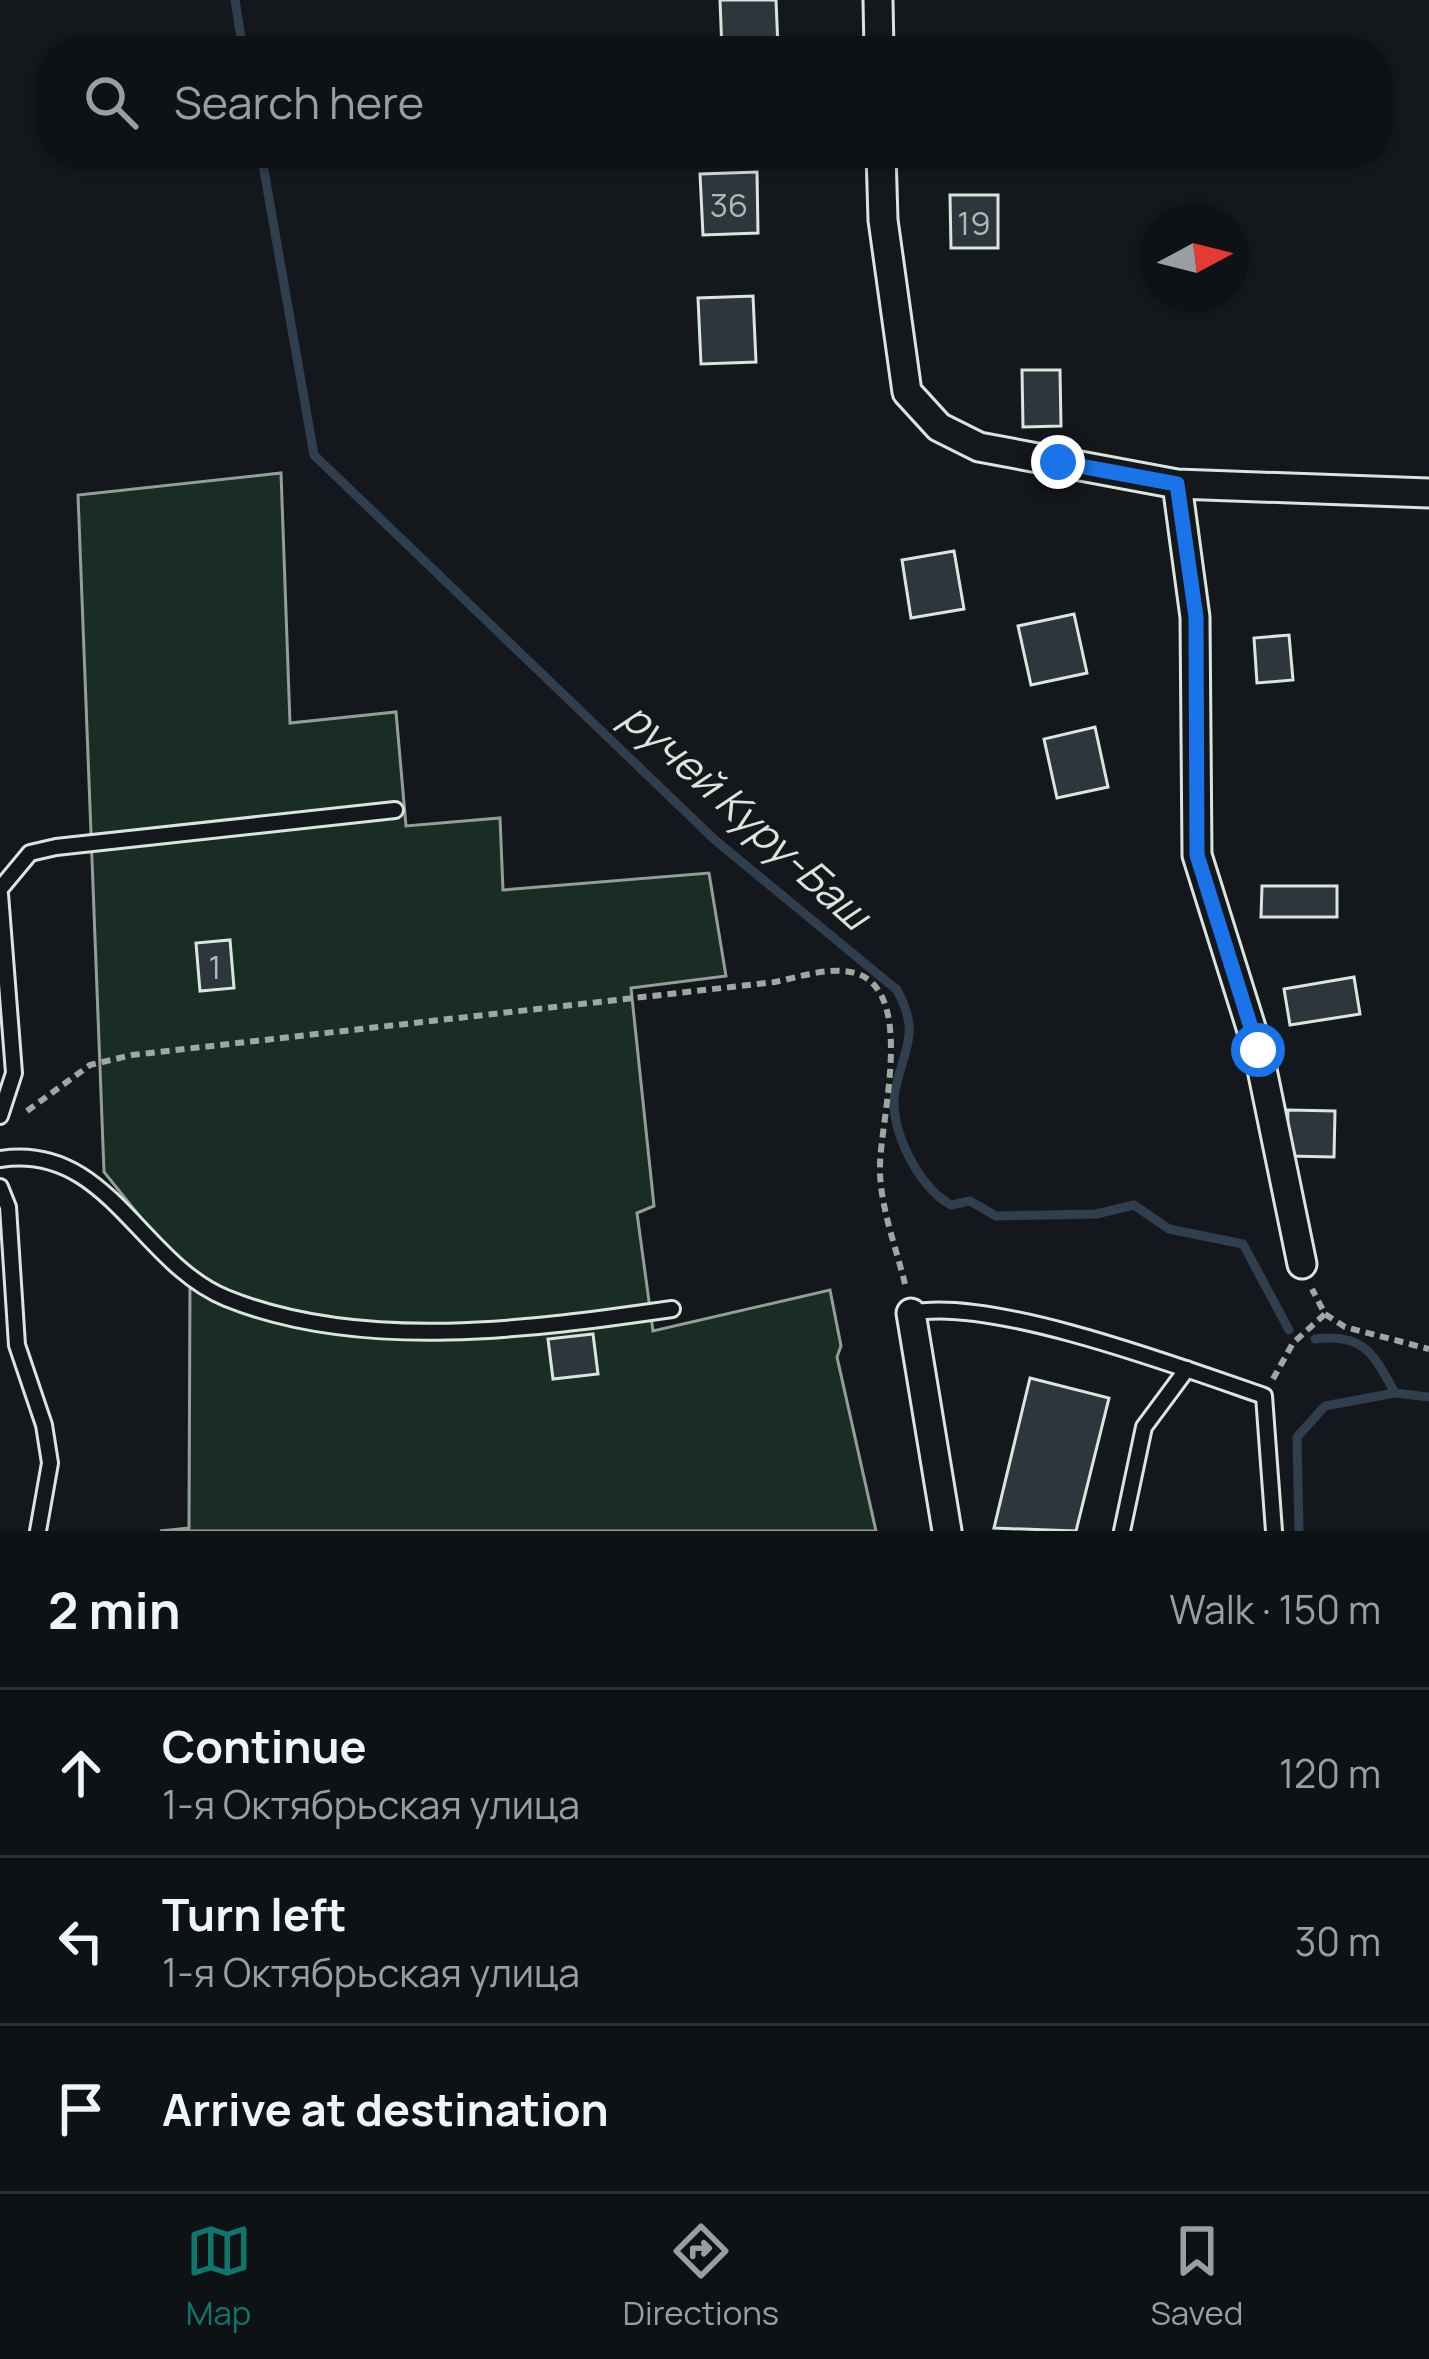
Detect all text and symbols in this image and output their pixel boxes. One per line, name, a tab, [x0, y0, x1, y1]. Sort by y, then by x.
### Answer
search box	[36, 36, 1393, 168]
icon: search	[78, 69, 144, 135]
text: Search here	[174, 71, 424, 133]
house number: 36	[710, 182, 748, 227]
house number: 19	[957, 200, 991, 245]
north arrow	[1141, 204, 1249, 312]
route end	[1031, 435, 1085, 489]
water label: ручей Куру-Баш	[610, 688, 886, 944]
house number: 1	[209, 944, 221, 989]
route start	[1231, 1023, 1285, 1077]
text: 2 min	[48, 1575, 181, 1644]
text: Walk · 150 m	[1169, 1582, 1381, 1636]
text: Continue	[162, 1715, 367, 1777]
icon: ahead	[48, 1740, 114, 1806]
text: 120 m	[1279, 1746, 1381, 1800]
text: 1-я Октябрьская улица	[162, 1777, 580, 1831]
text: Turn left	[162, 1883, 347, 1945]
icon: left	[48, 1908, 114, 1974]
text: 30 m	[1295, 1914, 1381, 1968]
text: 1-я Октябрьская улица	[162, 1945, 580, 1999]
icon: arrive	[48, 2076, 114, 2142]
text: Arrive at destination	[162, 2078, 609, 2140]
tab: Map	[186, 2218, 252, 2335]
tab: Directions	[623, 2218, 779, 2335]
tab: Saved	[1150, 2218, 1243, 2335]

